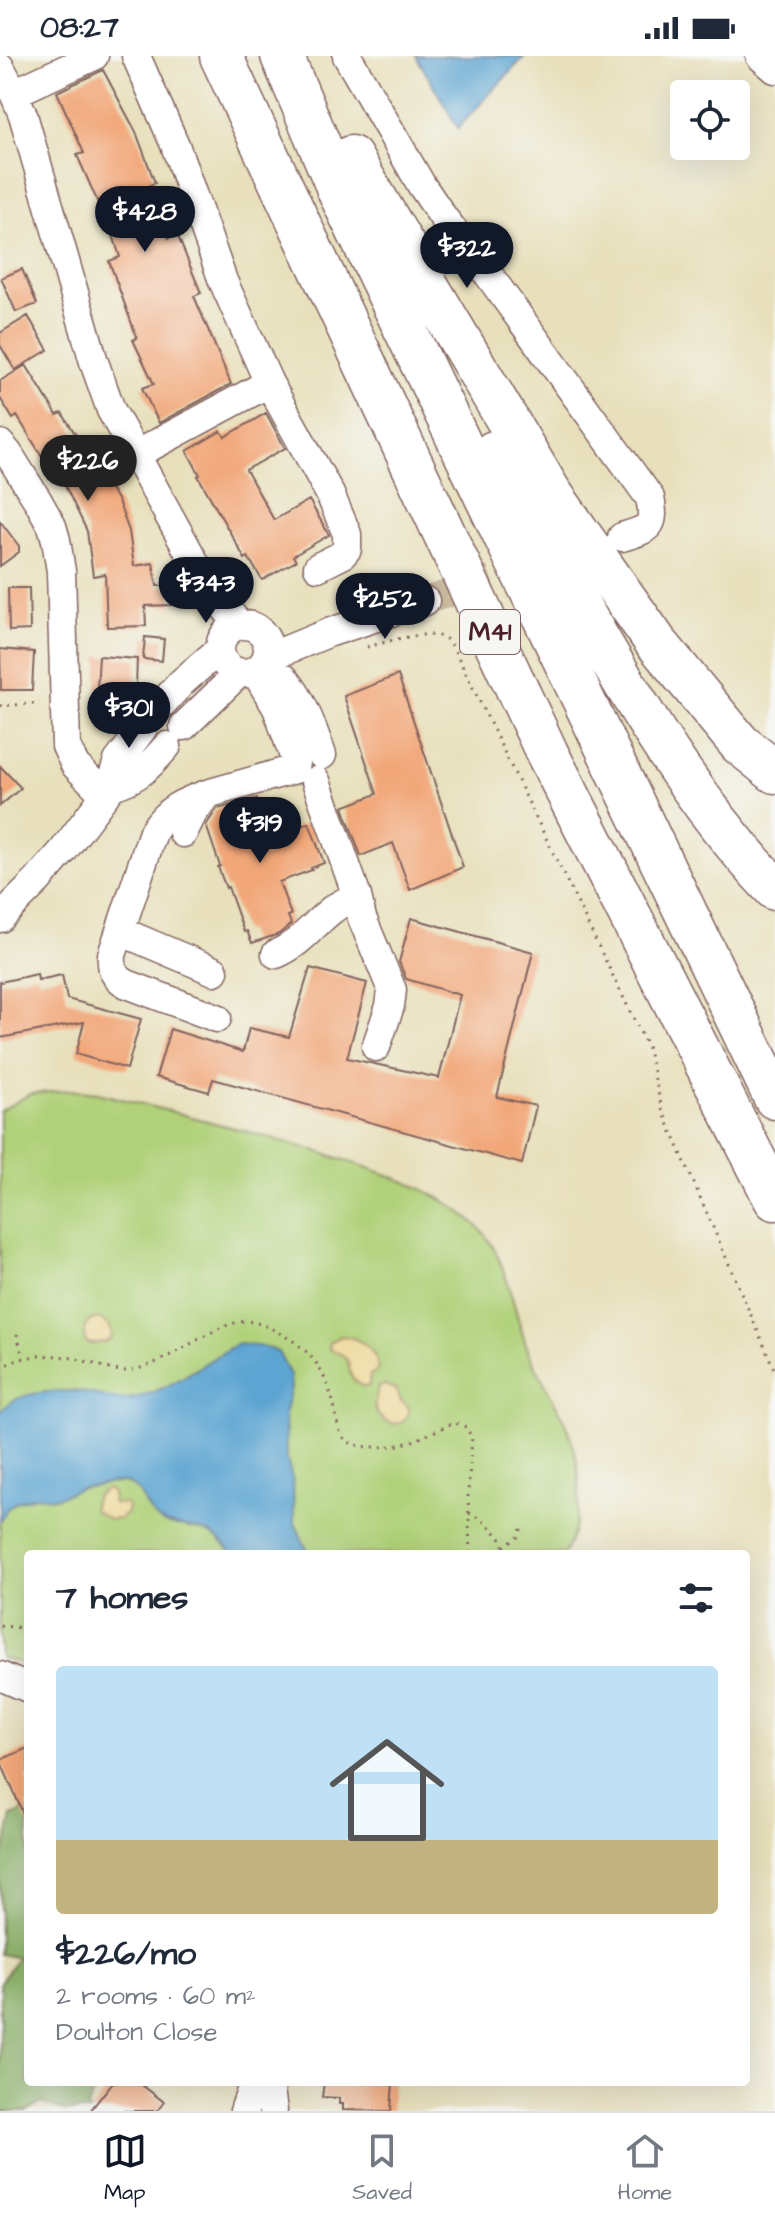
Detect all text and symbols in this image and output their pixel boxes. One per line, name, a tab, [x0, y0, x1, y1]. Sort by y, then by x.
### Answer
text: 08:27	[40, 7, 119, 49]
map controls	[670, 80, 750, 160]
button: locate	[670, 80, 750, 160]
pin: $428	[98, 186, 192, 254]
text: $428	[113, 194, 177, 230]
pin: $322	[420, 222, 514, 290]
text: $322	[438, 230, 496, 266]
pin: $226	[41, 435, 135, 503]
text: $226	[58, 443, 118, 479]
pin: $343	[159, 557, 253, 625]
text: $343	[177, 565, 235, 601]
pin: $252	[338, 573, 432, 641]
text: $252	[354, 581, 416, 617]
road number: M41	[460, 610, 520, 654]
pin: $301	[82, 682, 176, 750]
text: $301	[105, 690, 153, 726]
pin: $319	[213, 797, 307, 865]
text: $319	[237, 805, 283, 841]
text: 7 homes	[56, 1574, 188, 1622]
icon: filters	[674, 1576, 718, 1620]
icon: home	[315, 1718, 459, 1862]
text: $226/mo	[56, 1930, 196, 1978]
text: 2 rooms · 60 m²	[56, 1978, 256, 2014]
text: Doulton Close	[56, 2014, 218, 2050]
tab: Map	[103, 2129, 147, 2208]
tab: Saved	[352, 2129, 412, 2208]
tab: Home	[618, 2129, 672, 2208]

